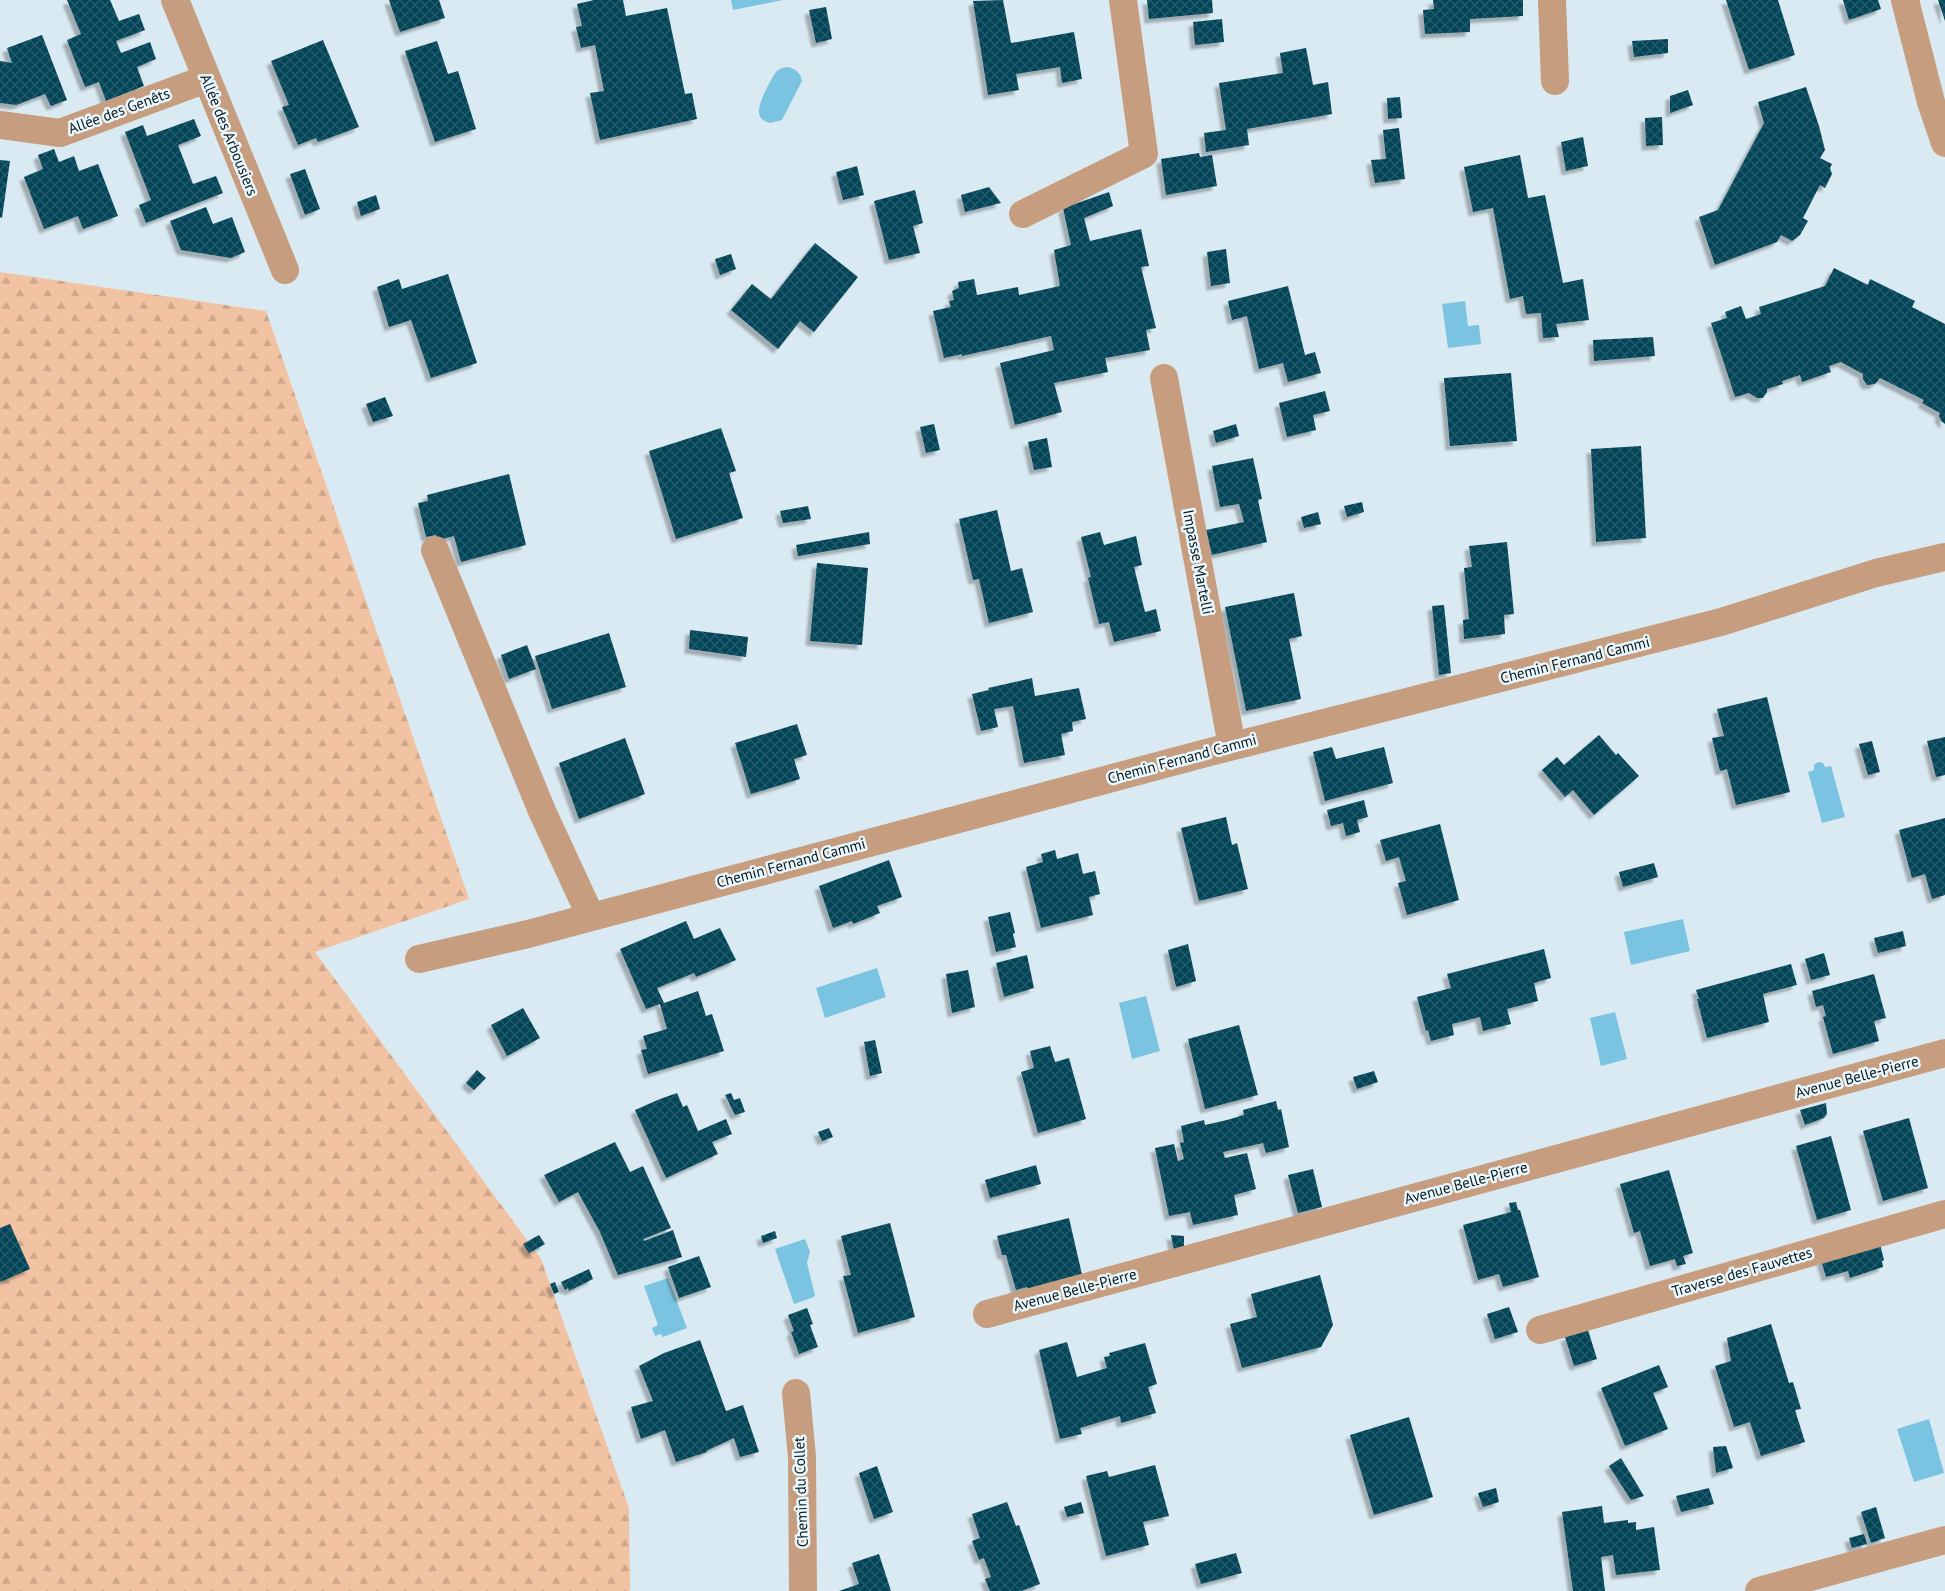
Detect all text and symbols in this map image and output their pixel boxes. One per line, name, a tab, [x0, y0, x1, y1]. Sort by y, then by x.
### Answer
street label: Allée des Arbousiers	[196, 71, 263, 198]
street label: Allée des Genêts	[65, 83, 172, 138]
street label: Impasse Martelli	[1179, 508, 1218, 616]
street label: Chemin Fernand Cammi	[1498, 632, 1652, 687]
street label: Chemin Fernand Cammi	[1105, 729, 1258, 788]
street label: Chemin Fernand Cammi	[714, 833, 867, 892]
street label: Avenue Belle-Pierre	[1793, 1051, 1921, 1102]
street label: Avenue Belle-Pierre	[1402, 1157, 1530, 1208]
street label: Traverse des Fauvettes	[1670, 1242, 1814, 1301]
street label: Avenue Belle-Pierre	[1011, 1264, 1139, 1315]
street label: Chemin du Collet	[789, 1436, 812, 1548]

